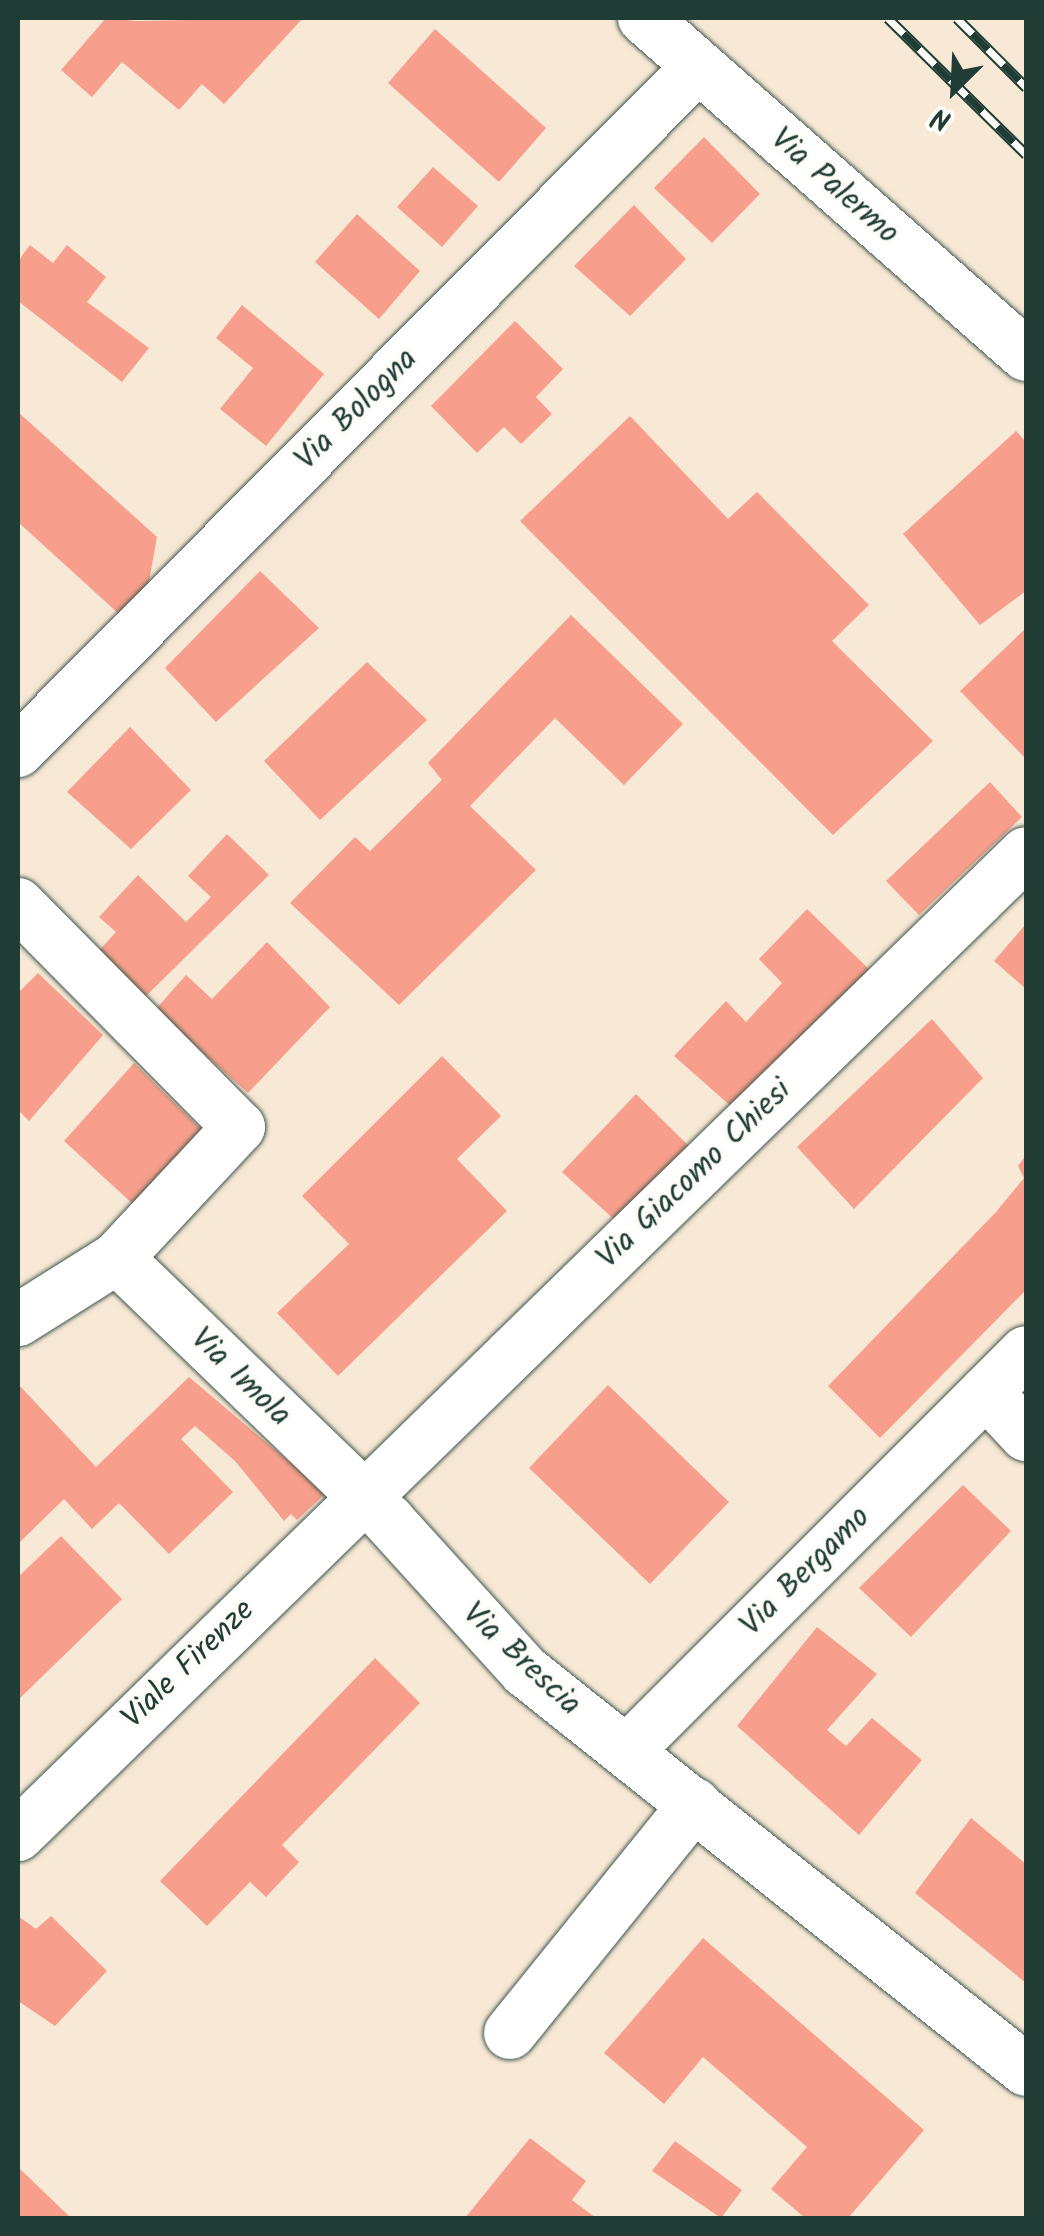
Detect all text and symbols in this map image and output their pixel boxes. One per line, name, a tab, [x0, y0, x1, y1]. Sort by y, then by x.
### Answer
north arrow	[904, 40, 1004, 140]
text: N	[924, 94, 959, 142]
street label: Via Palermo	[762, 121, 906, 253]
street label: Via Bologna	[288, 341, 426, 479]
street label: Via Giacomo Chiesi	[590, 1072, 800, 1278]
street label: Via Imola	[182, 1321, 298, 1435]
street label: Via Bergamo	[733, 1499, 879, 1645]
street label: Viale Firenze	[115, 1592, 263, 1738]
street label: Via Brescia	[454, 1595, 588, 1725]

